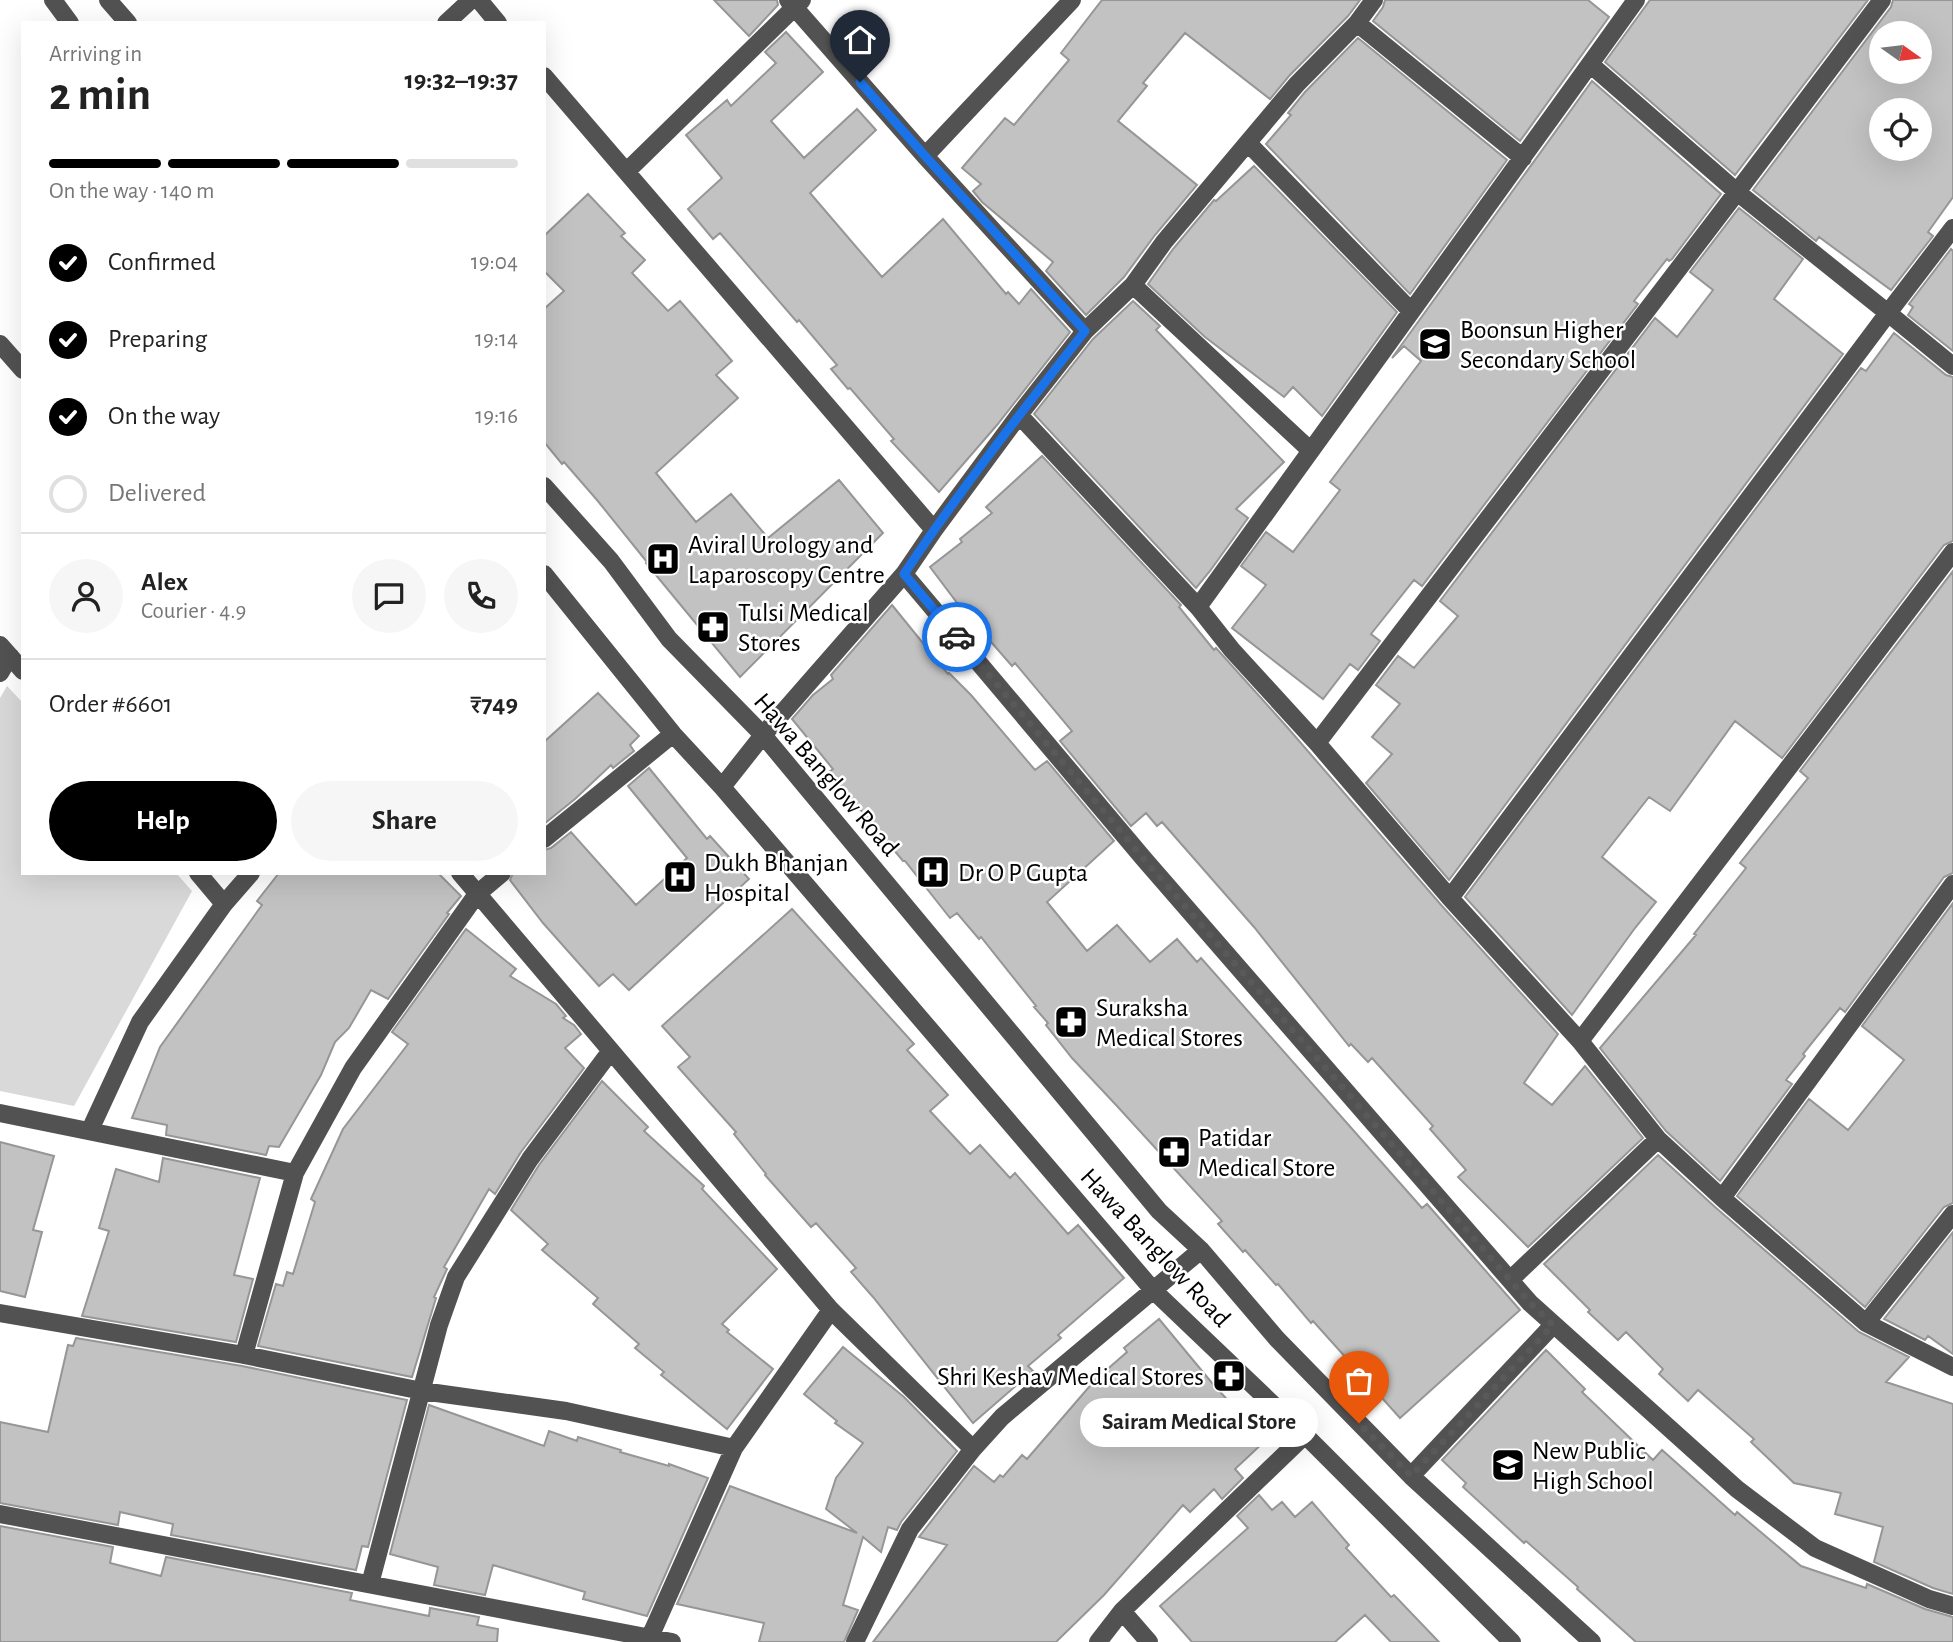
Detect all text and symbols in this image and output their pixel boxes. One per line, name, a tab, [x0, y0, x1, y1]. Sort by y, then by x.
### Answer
pin	[830, 10, 890, 82]
icon: home	[841, 21, 879, 59]
north arrow	[1869, 21, 1932, 84]
map controls	[1869, 21, 1932, 161]
text: Arriving in	[49, 43, 142, 66]
text: 19:32–19:37	[404, 67, 518, 93]
text: 2 min	[49, 72, 151, 118]
button: locate	[1869, 98, 1932, 161]
text: On the way · 140 m	[49, 180, 214, 203]
icon: check	[49, 244, 87, 282]
text: Confirmed	[108, 249, 216, 275]
text: 19:04	[471, 251, 518, 274]
place label: Boonsun Higher Secondary School	[1460, 317, 1636, 373]
icon: check	[49, 321, 87, 359]
school or university icon: Boonsun Higher Secondary School	[1416, 325, 1454, 363]
text: Preparing	[108, 326, 207, 352]
text: 19:14	[475, 328, 518, 351]
icon: check	[49, 398, 87, 436]
text: On the way	[108, 403, 220, 429]
text: 19:16	[475, 405, 518, 428]
text: Delivered	[108, 480, 206, 506]
place label: Aviral Urology and Laparoscopy Centre	[688, 532, 885, 588]
hospital icon: Aviral Urology and Laparoscopy Centre	[644, 540, 682, 578]
button: person	[49, 559, 123, 633]
button: chat	[352, 559, 426, 633]
button: phone	[444, 559, 518, 633]
text: Alex	[141, 569, 188, 595]
text: Courier · 4.9	[141, 600, 246, 623]
place label: Tulsi Medical Stores	[738, 600, 869, 656]
courier	[922, 602, 992, 672]
pharmacy icon: Tulsi Medical Stores	[694, 608, 732, 646]
icon: car	[938, 618, 976, 656]
street label: Hawa Banglow Road	[749, 688, 904, 861]
text: Order #6601	[49, 691, 173, 717]
text: ₹749	[470, 691, 518, 717]
button: Help	[49, 781, 277, 861]
button: Share	[291, 781, 518, 861]
place label: Dukh Bhanjan Hospital	[704, 850, 848, 906]
hospital icon: Dr O P Gupta	[914, 853, 952, 891]
hospital icon: Dukh Bhanjan Hospital	[661, 858, 699, 896]
place label: Dr O P Gupta	[958, 860, 1088, 886]
place label: Suraksha Medical Stores	[1096, 995, 1243, 1051]
pharmacy icon: Suraksha Medical Stores	[1052, 1003, 1090, 1041]
place label: Patidar Medical Store	[1198, 1125, 1335, 1181]
pharmacy icon: Patidar Medical Store	[1155, 1133, 1193, 1171]
street label: Hawa Banglow Road	[1075, 1163, 1235, 1332]
pin	[1329, 1351, 1389, 1423]
pharmacy icon: Shri Keshav Medical Stores	[1210, 1357, 1248, 1395]
icon: bag	[1340, 1362, 1378, 1400]
place label: Shri Keshav Medical Stores	[937, 1364, 1204, 1390]
callout: Sairam Medical Store	[1079, 1398, 1317, 1448]
text: Sairam Medical Store	[1102, 1411, 1296, 1434]
place label: New Public High School	[1532, 1438, 1654, 1494]
school or university icon: New Public High School	[1489, 1446, 1527, 1484]

